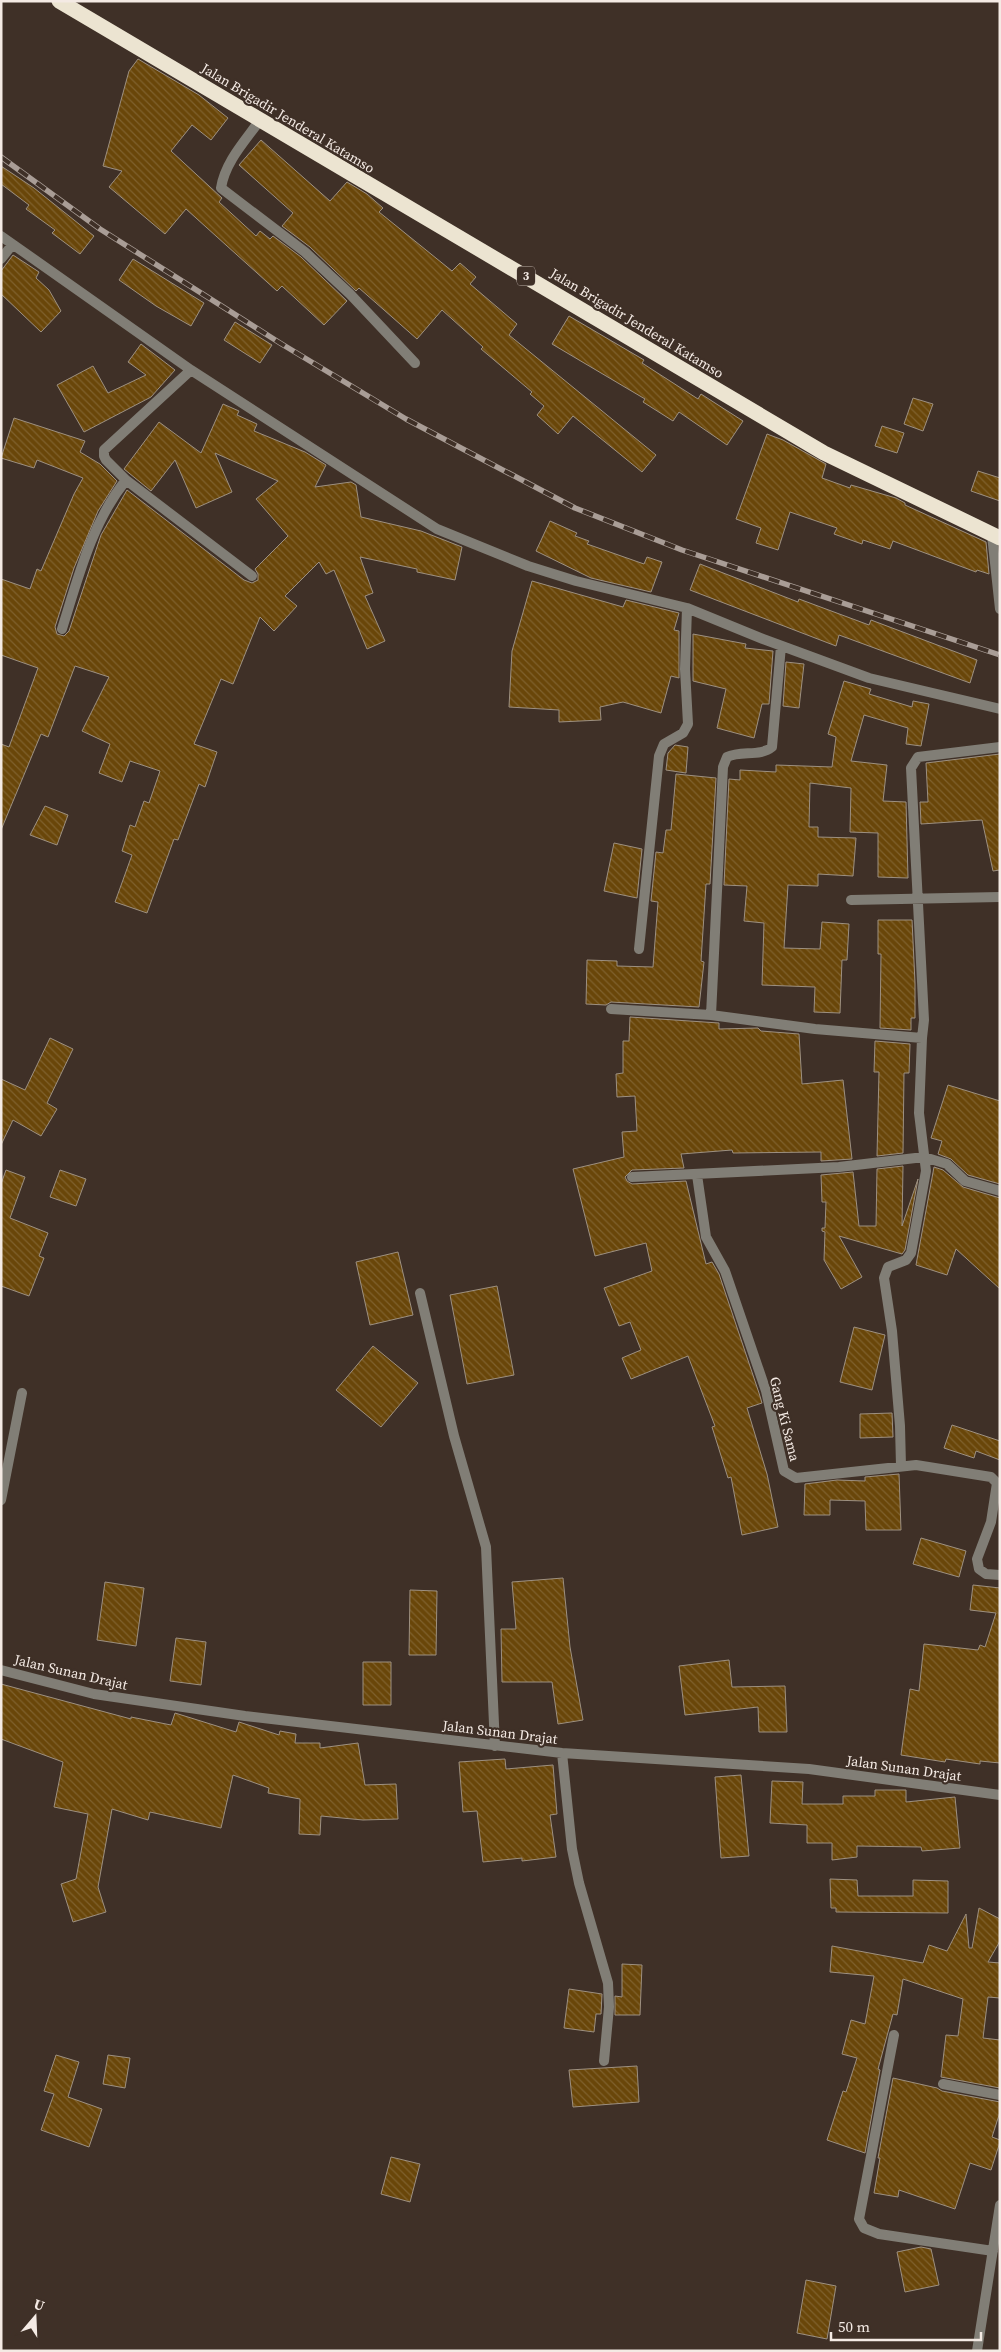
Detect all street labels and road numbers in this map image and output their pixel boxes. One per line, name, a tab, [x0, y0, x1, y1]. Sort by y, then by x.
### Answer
street label: Jalan Brigadir Jenderal Katamso	[197, 58, 379, 178]
street label: Jalan Brigadir Jenderal Katamso	[546, 263, 728, 383]
road number: 3	[517, 266, 535, 286]
street label: Gang Ki Sama	[765, 1375, 805, 1464]
street label: Jalan Sunan Drajat	[11, 1649, 130, 1695]
street label: Jalan Sunan Drajat	[440, 1715, 559, 1749]
street label: Jalan Sunan Drajat	[844, 1750, 963, 1786]

